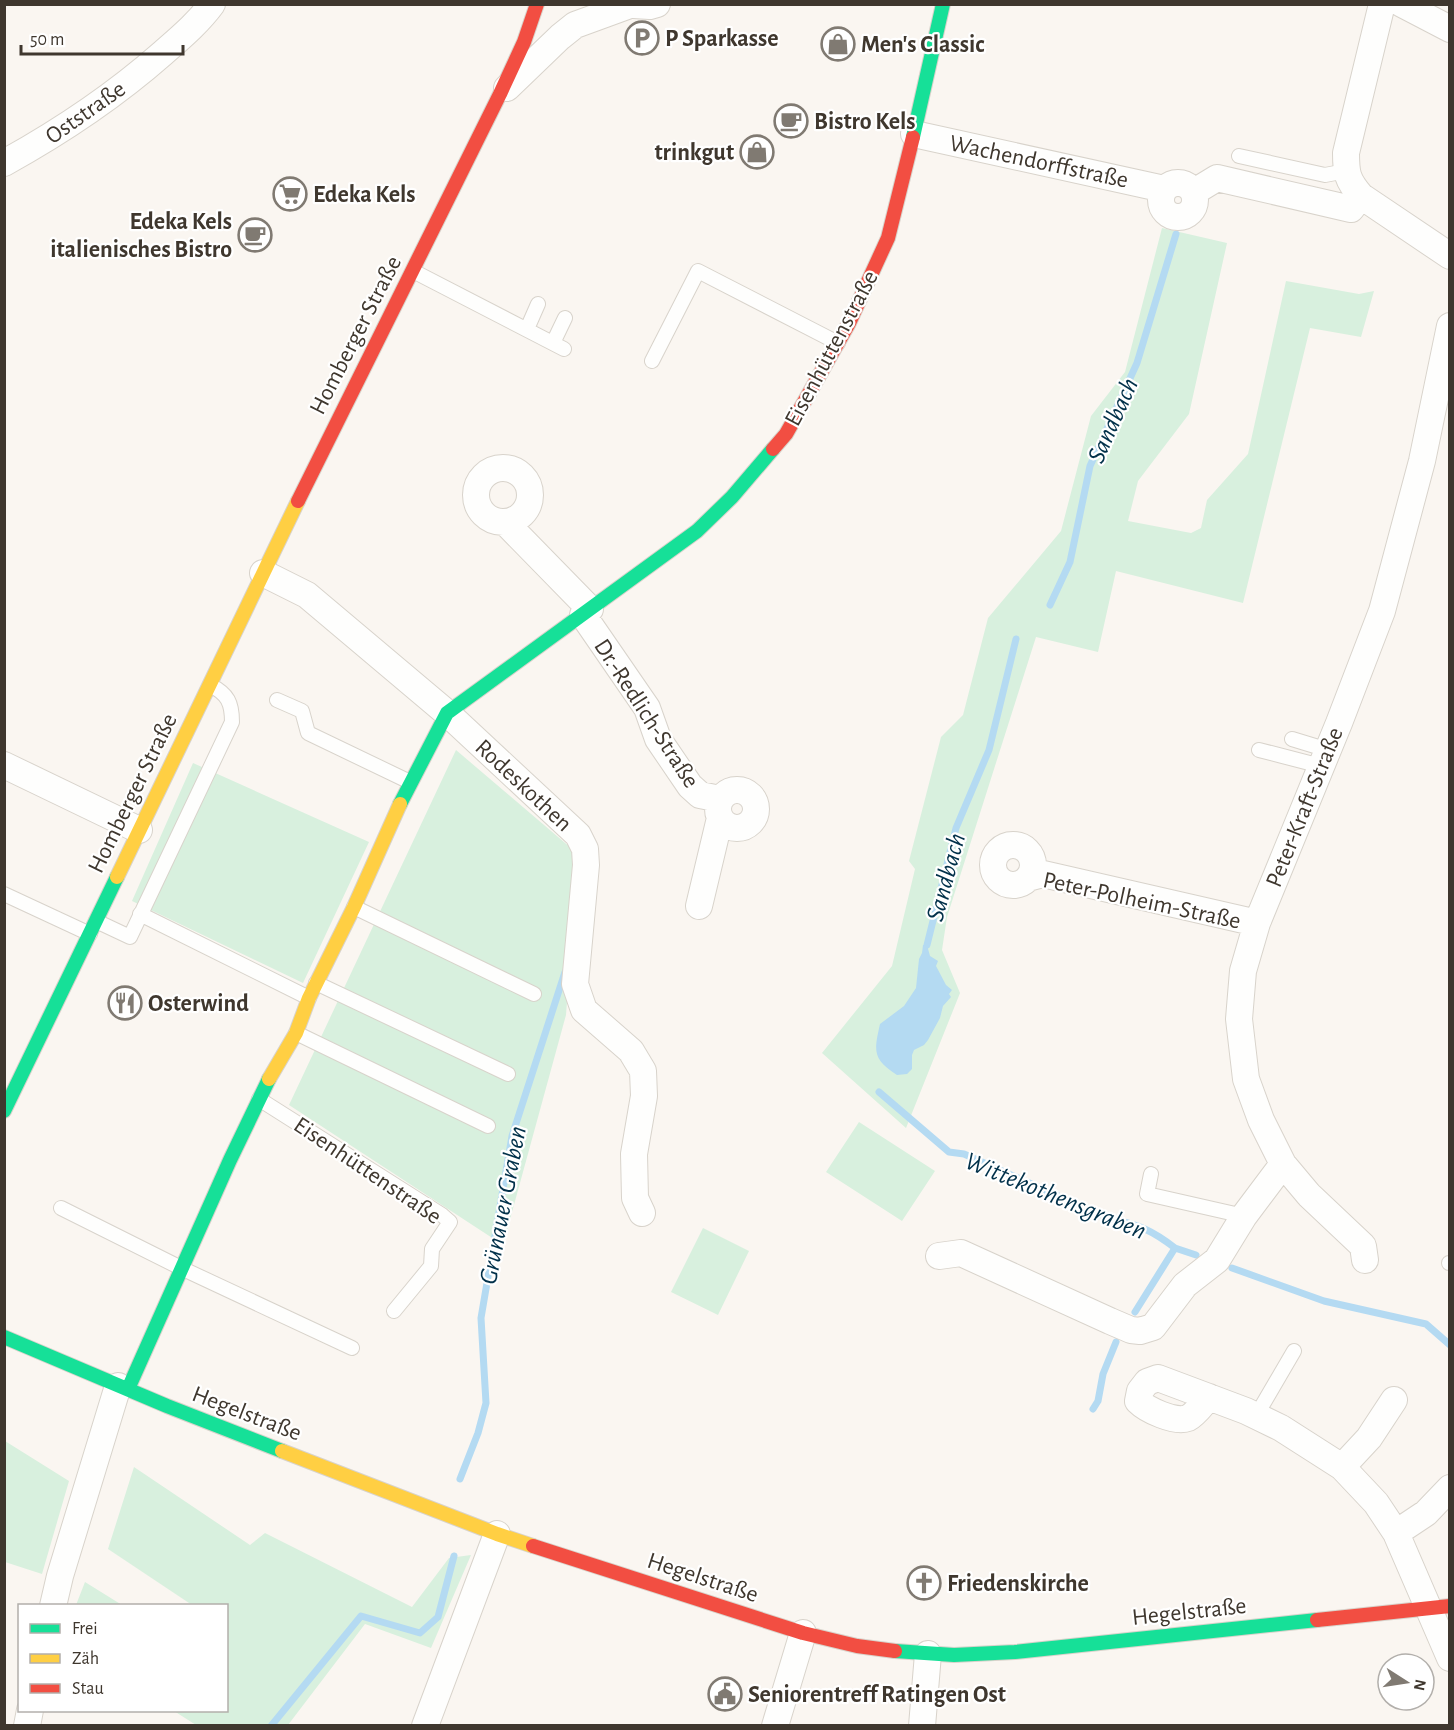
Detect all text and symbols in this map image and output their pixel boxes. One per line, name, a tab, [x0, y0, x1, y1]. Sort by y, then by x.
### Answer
scale bar	[21, 18, 183, 56]
parking icon: P Sparkasse	[624, 20, 660, 56]
shop icon: Men's Classic	[820, 26, 856, 62]
place label: P Sparkasse	[665, 27, 779, 51]
text: 50 m	[30, 31, 64, 49]
place label: Men's Classic	[861, 33, 984, 57]
street label: Oststraße	[41, 77, 130, 149]
cafe icon: Bistro Kels	[773, 103, 809, 139]
place label: Bistro Kels	[814, 110, 916, 134]
street label: Wachendorffstraße	[947, 131, 1130, 193]
shop icon: trinkgut	[739, 134, 775, 170]
place label: trinkgut	[654, 141, 734, 165]
supermarket icon: Edeka Kels	[272, 176, 308, 212]
place label: Edeka Kels	[313, 183, 416, 207]
place label: Edeka Kels italienisches Bistro	[50, 210, 232, 262]
cafe icon: Edeka Kels italienisches Bistro	[237, 217, 273, 253]
street label: Homberger Straße	[306, 252, 406, 419]
street label: Eisenhüttenstraße	[781, 267, 883, 430]
water label: Sandbach	[1083, 374, 1143, 467]
street label: Dr.-Redlich-Straße	[589, 635, 703, 792]
street label: Homberger Straße	[84, 710, 182, 877]
street label: Peter-Kraft-Straße	[1262, 724, 1348, 891]
street label: Rodeskothen	[470, 735, 576, 836]
water label: Sandbach	[922, 830, 970, 924]
street label: Peter-Polheim-Straße	[1041, 868, 1243, 934]
restaurant icon: Osterwind	[107, 985, 143, 1021]
place label: Osterwind	[148, 992, 249, 1016]
street label: Eisenhüttenstraße	[289, 1113, 446, 1229]
water label: Grünauer Graben	[475, 1124, 531, 1287]
water label: Wittekothensgraben	[961, 1148, 1150, 1244]
street label: Hegelstraße	[189, 1382, 305, 1446]
street label: Hegelstraße	[644, 1549, 761, 1607]
church icon: Friedenskirche	[906, 1565, 942, 1601]
place label: Friedenskirche	[947, 1572, 1089, 1596]
street label: Hegelstraße	[1131, 1594, 1248, 1630]
legend	[18, 1604, 228, 1712]
text: Frei	[72, 1620, 98, 1638]
text: Zäh	[72, 1650, 99, 1668]
north arrow	[1376, 1652, 1436, 1712]
public building icon: Seniorentreff Ratingen Ost	[707, 1676, 743, 1712]
text: N	[1411, 1678, 1429, 1692]
text: Stau	[72, 1680, 104, 1698]
place label: Seniorentreff Ratingen Ost	[748, 1683, 1006, 1707]

